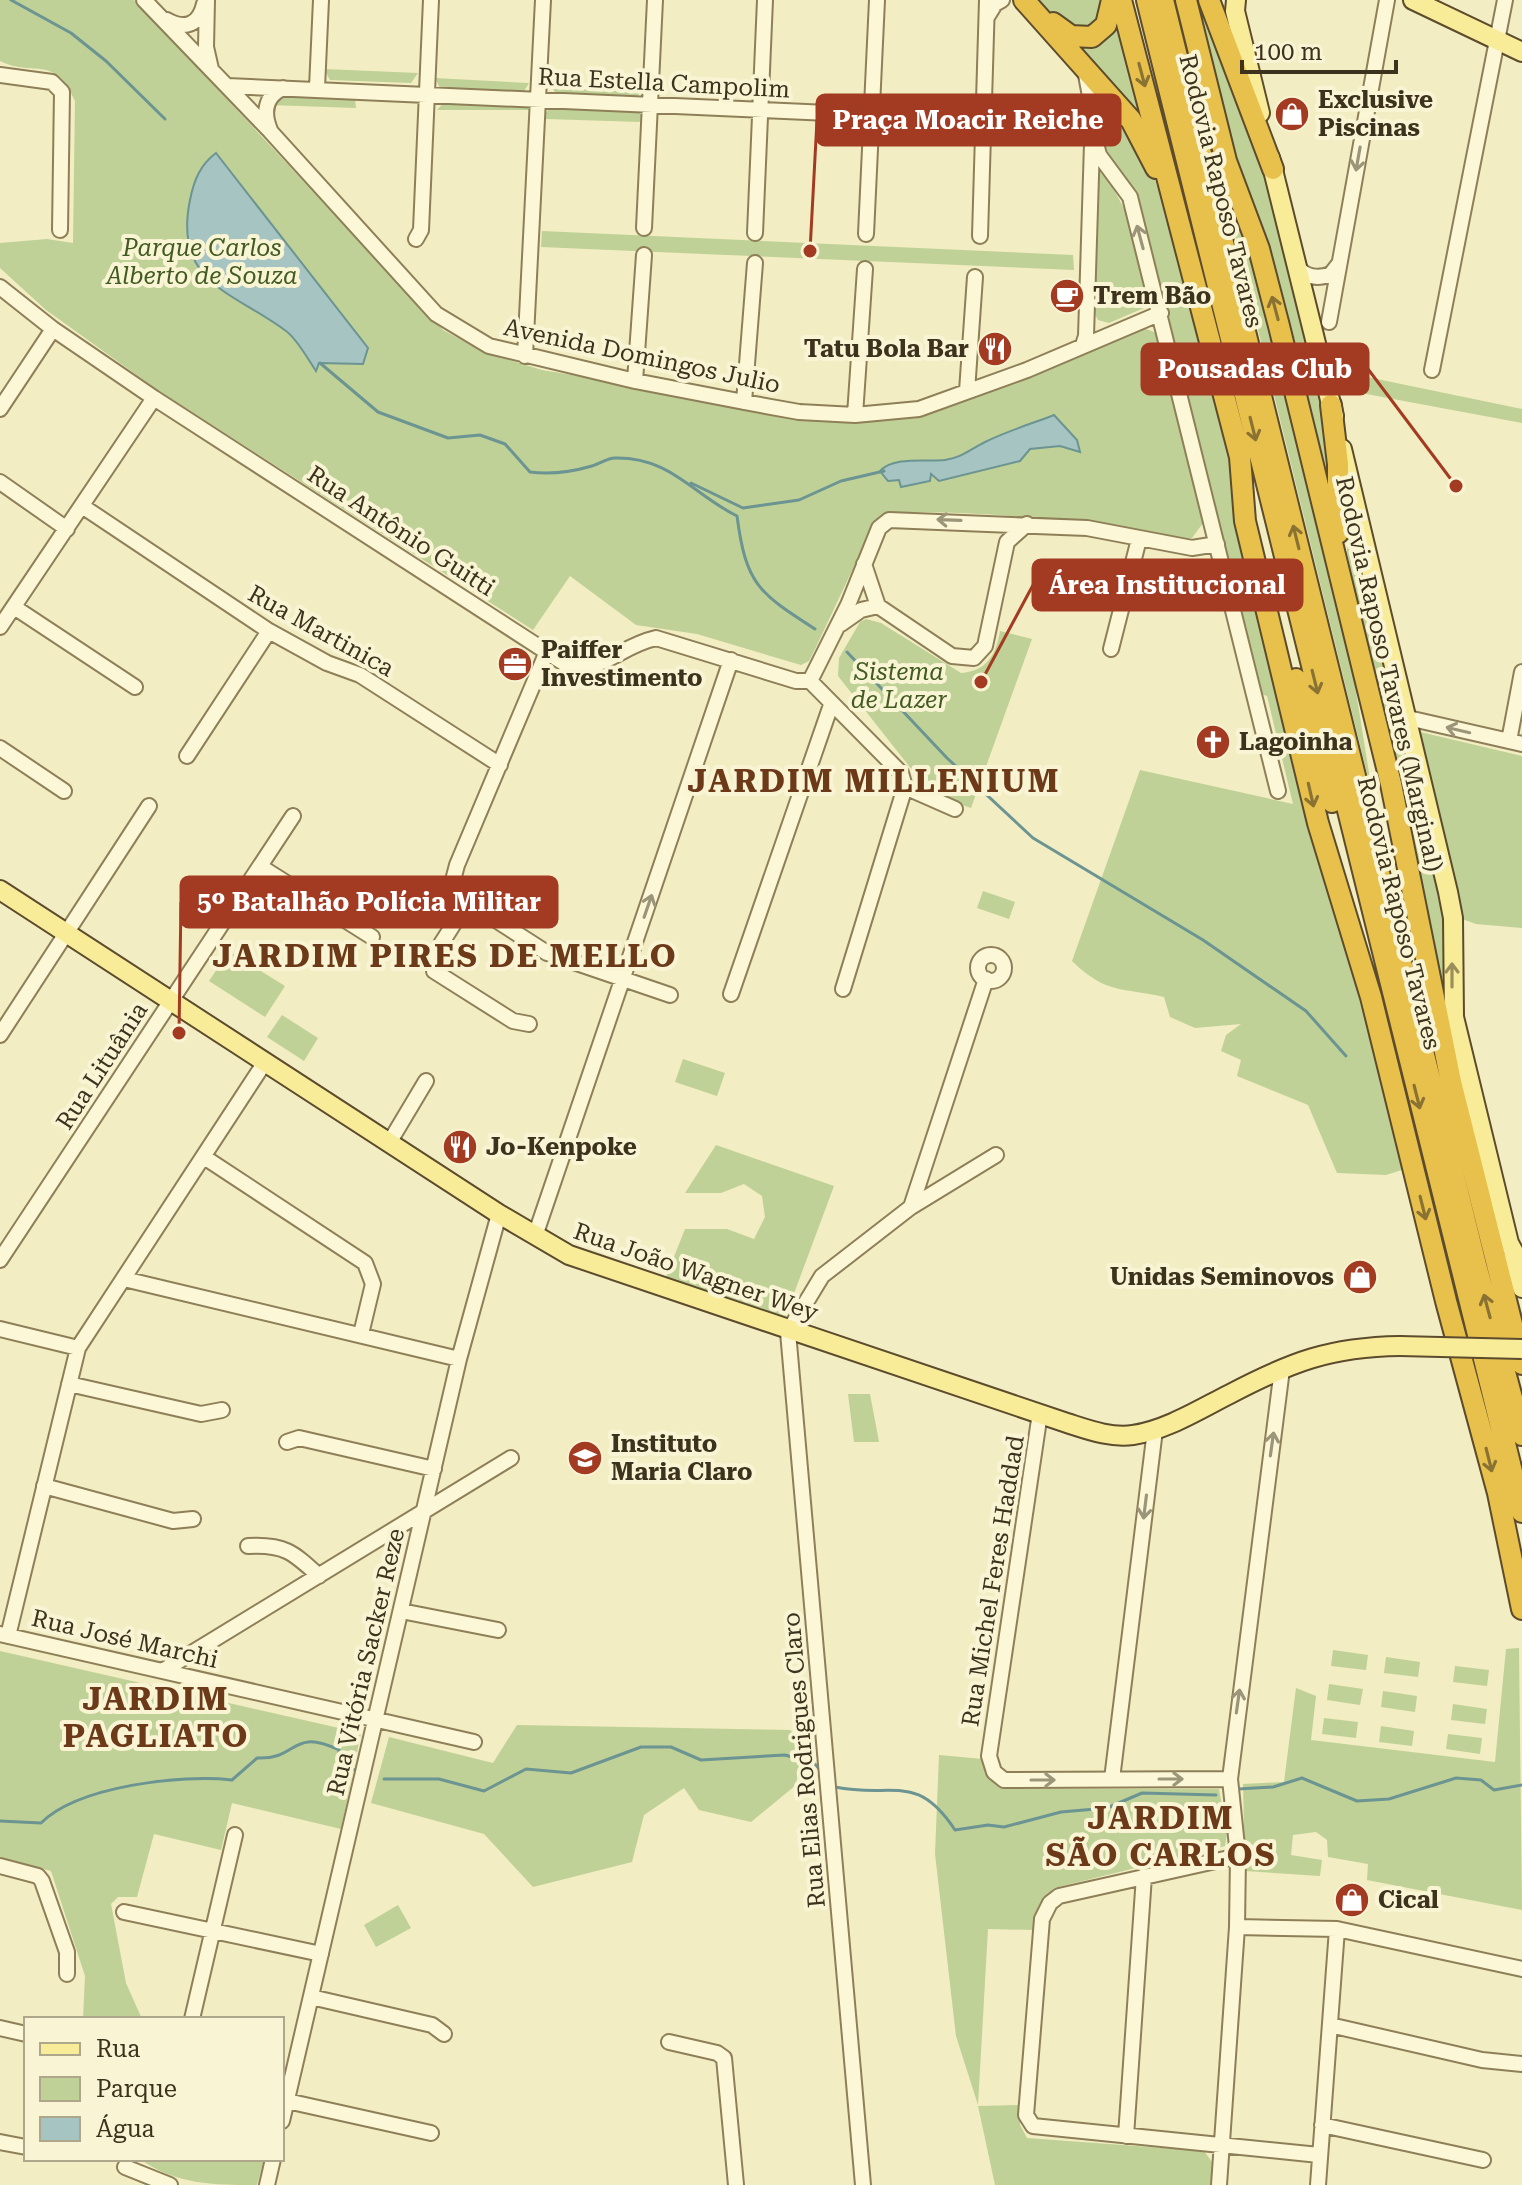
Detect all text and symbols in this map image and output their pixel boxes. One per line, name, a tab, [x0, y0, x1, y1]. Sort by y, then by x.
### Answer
scale bar	[1242, 24, 1396, 74]
text: 100 m	[1254, 38, 1322, 66]
street label: Rodovia Raposo Tavares	[1173, 51, 1269, 331]
street label: Rua Estella Campolim	[537, 62, 791, 104]
one-way arrow	[1135, 62, 1150, 88]
place label: Exclusive Piscinas	[1318, 86, 1433, 142]
callout: Praça Moacir Reiche	[817, 95, 1120, 145]
shop icon: Exclusive Piscinas	[1273, 95, 1311, 133]
text: Praça Moacir Reiche	[833, 105, 1103, 135]
one-way arrow	[1349, 146, 1364, 172]
one-way arrow	[1132, 225, 1147, 251]
park label: Parque Carlos Alberto de Souza	[104, 234, 298, 290]
cafe icon: Trem Bão	[1048, 277, 1086, 315]
place label: Trem Bão	[1093, 282, 1211, 310]
one-way arrow	[1266, 296, 1281, 322]
street label: Avenida Domingos Julio	[501, 313, 783, 399]
restaurant icon: Tatu Bola Bar	[976, 330, 1014, 368]
place label: Tatu Bola Bar	[804, 335, 969, 363]
callout: Pousadas Club	[1142, 344, 1368, 394]
text: Pousadas Club	[1158, 354, 1352, 384]
one-way arrow	[1246, 416, 1261, 441]
street label: Rua Antônio Guitti	[302, 460, 500, 602]
street label: Rodovia Raposo Tavares (Marginal)	[1330, 474, 1448, 874]
one-way arrow	[936, 513, 963, 528]
one-way arrow	[1288, 525, 1303, 551]
callout: Área Institucional	[1033, 560, 1302, 610]
text: Área Institucional	[1048, 569, 1286, 600]
street label: Rua Martinica	[243, 579, 399, 683]
place label: Paiffer Investimento	[541, 636, 702, 692]
office icon: Paiffer Investimento	[496, 645, 534, 683]
park label: Sistema de Lazer	[851, 658, 947, 714]
one-way arrow	[1308, 668, 1323, 694]
one-way arrow	[1446, 722, 1472, 737]
church icon: Lagoinha	[1194, 723, 1232, 761]
place label: Lagoinha	[1239, 728, 1353, 756]
district label: JARDIM MILLENIUM	[687, 762, 1061, 800]
street label: Rodovia Raposo Tavares	[1351, 773, 1447, 1053]
one-way arrow	[1304, 782, 1319, 808]
callout: 5º Batalhão Polícia Militar	[181, 877, 557, 927]
text: 5º Batalhão Polícia Militar	[197, 887, 541, 917]
one-way arrow	[642, 893, 657, 918]
district label: JARDIM PIRES DE MELLO	[212, 937, 678, 975]
one-way arrow	[1444, 962, 1460, 989]
street label: Rua Lituânia	[51, 997, 153, 1135]
one-way arrow	[1410, 1084, 1425, 1110]
restaurant icon: Jo-Kenpoke	[441, 1128, 479, 1166]
place label: Jo-Kenpoke	[486, 1133, 637, 1161]
one-way arrow	[1416, 1195, 1431, 1221]
street label: Rua João Wagner Wey	[570, 1217, 823, 1327]
shop icon: Unidas Seminovos	[1341, 1258, 1379, 1296]
place label: Unidas Seminovos	[1110, 1263, 1334, 1291]
one-way arrow	[1479, 1293, 1494, 1319]
place label: Instituto Maria Claro	[611, 1430, 753, 1486]
one-way arrow	[1265, 1431, 1280, 1458]
street label: Rua Michel Feres Haddad	[956, 1433, 1030, 1729]
school or university icon: Instituto Maria Claro	[566, 1439, 604, 1477]
one-way arrow	[1483, 1446, 1498, 1472]
one-way arrow	[1137, 1494, 1152, 1519]
street label: Rua Vitória Sacker Reze	[322, 1526, 410, 1798]
street label: Rua José Marchi	[29, 1604, 221, 1674]
street label: Rua Elias Rodrigues Claro	[777, 1611, 831, 1909]
district label: JARDIM PAGLIATO	[63, 1680, 249, 1755]
one-way arrow	[1231, 1689, 1246, 1715]
one-way arrow	[1157, 1771, 1184, 1787]
one-way arrow	[1029, 1772, 1056, 1788]
district label: JARDIM SÃO CARLOS	[1045, 1799, 1277, 1874]
shop icon: Cical	[1333, 1881, 1371, 1919]
place label: Cical	[1378, 1886, 1439, 1914]
legend	[24, 2017, 284, 2161]
text: Rua	[96, 2035, 140, 2063]
text: Parque	[96, 2075, 177, 2103]
text: Água	[96, 2114, 155, 2143]

